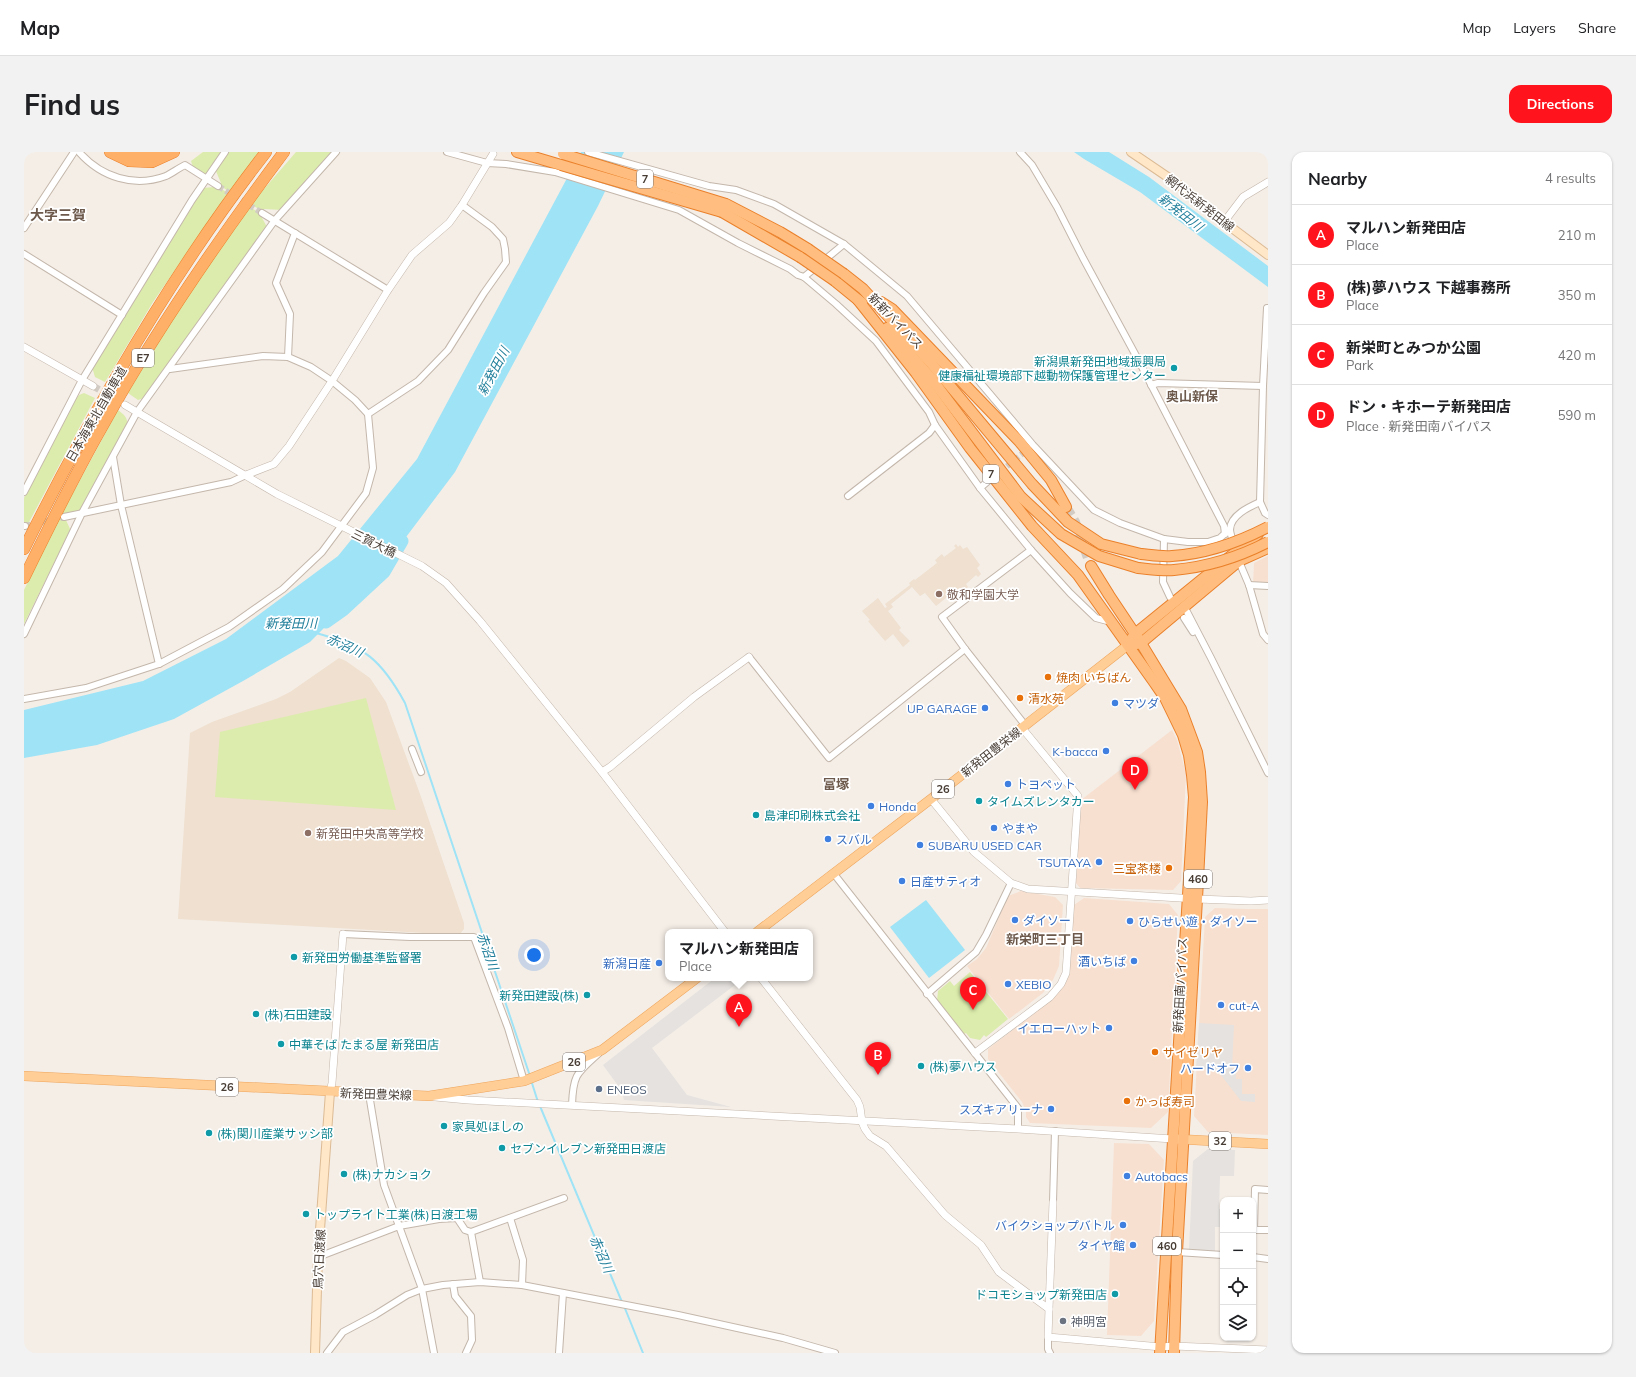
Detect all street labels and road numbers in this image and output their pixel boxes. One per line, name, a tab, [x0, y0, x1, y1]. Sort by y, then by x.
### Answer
road number: 7	[637, 170, 653, 188]
street label: 網代浜新発田線	[1162, 171, 1238, 235]
street label: 新新バイパス	[866, 290, 926, 352]
road number: E7	[132, 349, 154, 367]
street label: 日本海東北自動車道	[63, 363, 129, 465]
road number: 7	[983, 465, 999, 483]
street label: 三賀大橋	[349, 526, 399, 560]
street label: 新発田豊栄線	[958, 724, 1024, 780]
road number: 26	[932, 780, 954, 798]
road number: 460	[1184, 870, 1212, 888]
street label: 新発田南バイパス	[1170, 937, 1190, 1033]
road number: 26	[563, 1053, 585, 1071]
road number: 26	[216, 1078, 238, 1096]
street label: 新発田豊栄線	[340, 1085, 412, 1103]
road number: 32	[1209, 1132, 1231, 1150]
street label: 鳥穴日渡線	[310, 1229, 328, 1289]
road number: 460	[1153, 1237, 1181, 1255]

